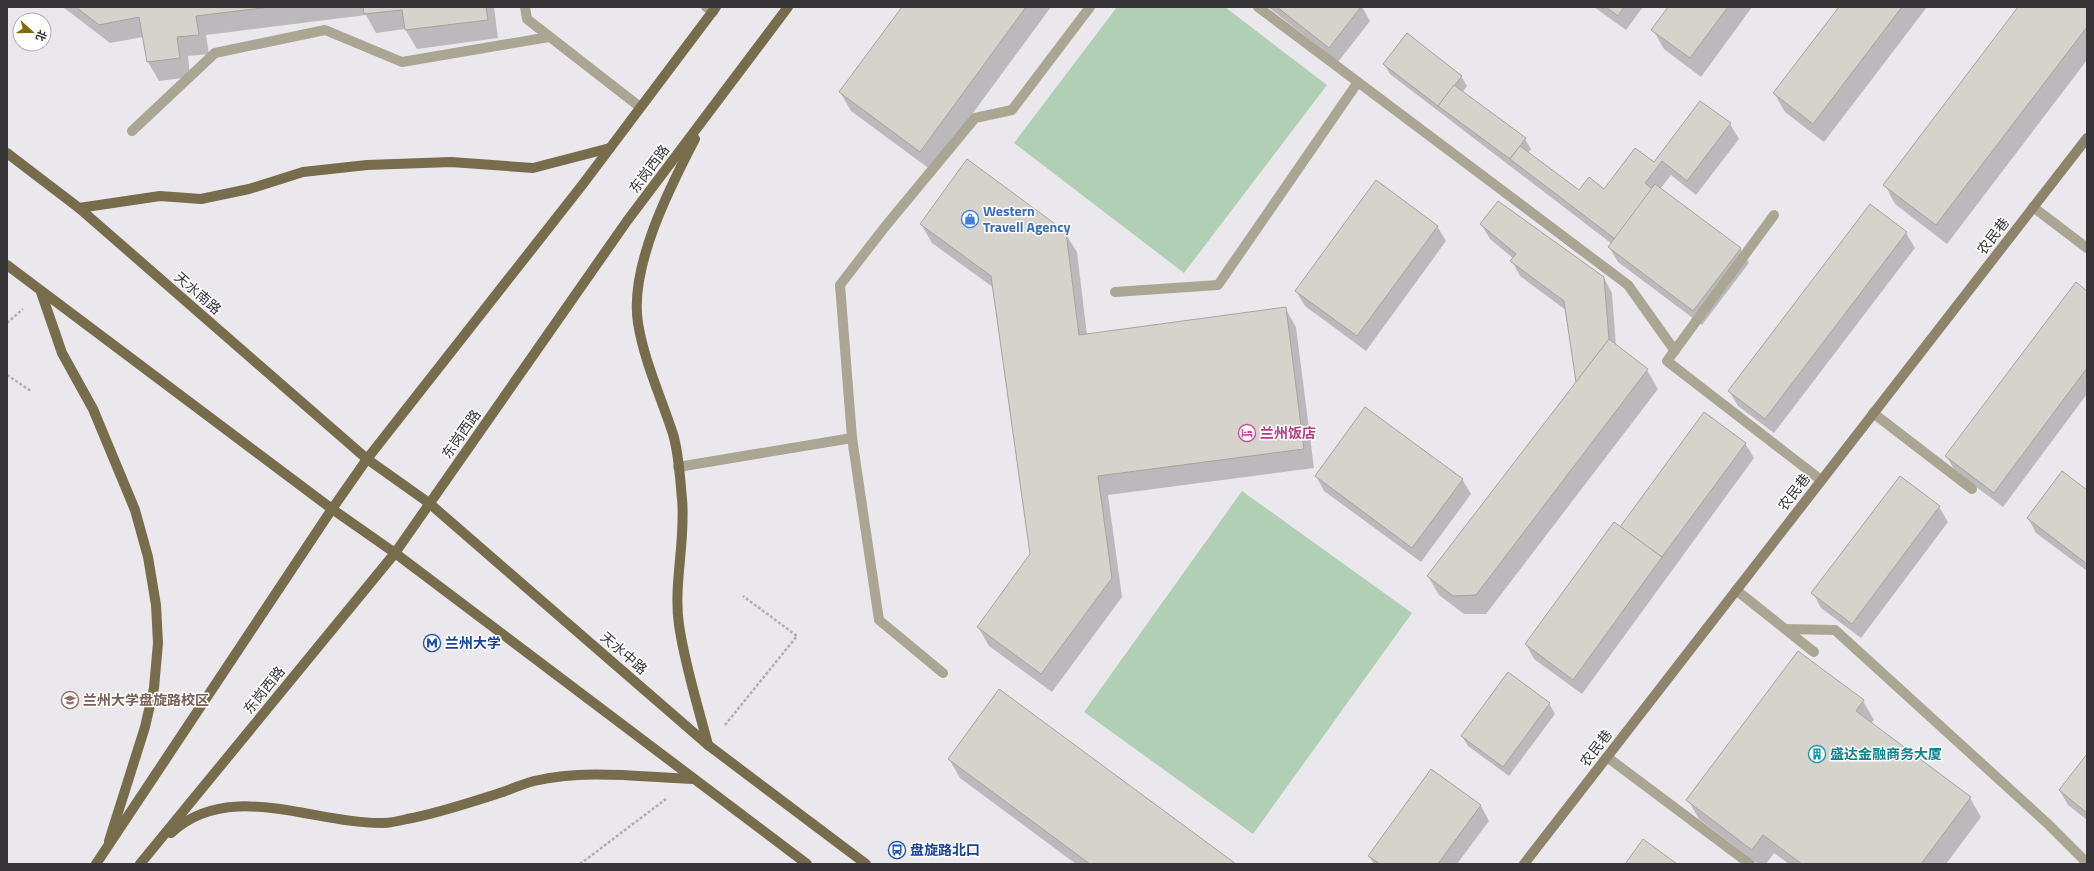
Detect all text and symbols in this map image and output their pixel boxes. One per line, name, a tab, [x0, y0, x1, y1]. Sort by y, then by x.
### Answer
north arrow	[12, 12, 52, 52]
text: 北	[32, 28, 51, 44]
street label: 东岗西路	[623, 140, 674, 197]
place label: Western Travell Agency	[983, 200, 1071, 237]
shop icon: Western Travell Agency	[960, 209, 980, 229]
street label: 农民巷	[1971, 213, 2014, 259]
street label: 天水南路	[170, 266, 226, 319]
street label: 东岗西路	[436, 405, 485, 463]
place label: 兰州饭店	[1260, 422, 1316, 443]
hotel icon: 兰州饭店	[1237, 423, 1257, 443]
street label: 农民巷	[1772, 469, 1815, 515]
street label: 天水中路	[596, 626, 652, 679]
place label: 兰州大学	[445, 632, 501, 653]
metro station icon: 兰州大学	[422, 633, 442, 653]
street label: 东岗西路	[238, 661, 289, 718]
place label: 兰州大学盘旋路校区	[83, 689, 209, 710]
school or university icon: 兰州大学盘旋路校区	[60, 690, 80, 710]
street label: 农民巷	[1574, 725, 1617, 771]
place label: 盛达金融商务大厦	[1830, 743, 1942, 764]
building icon: 盛达金融商务大厦	[1807, 744, 1827, 764]
place label: 盘旋路北口	[910, 839, 980, 860]
bus stop icon: 盘旋路北口	[887, 840, 907, 860]

